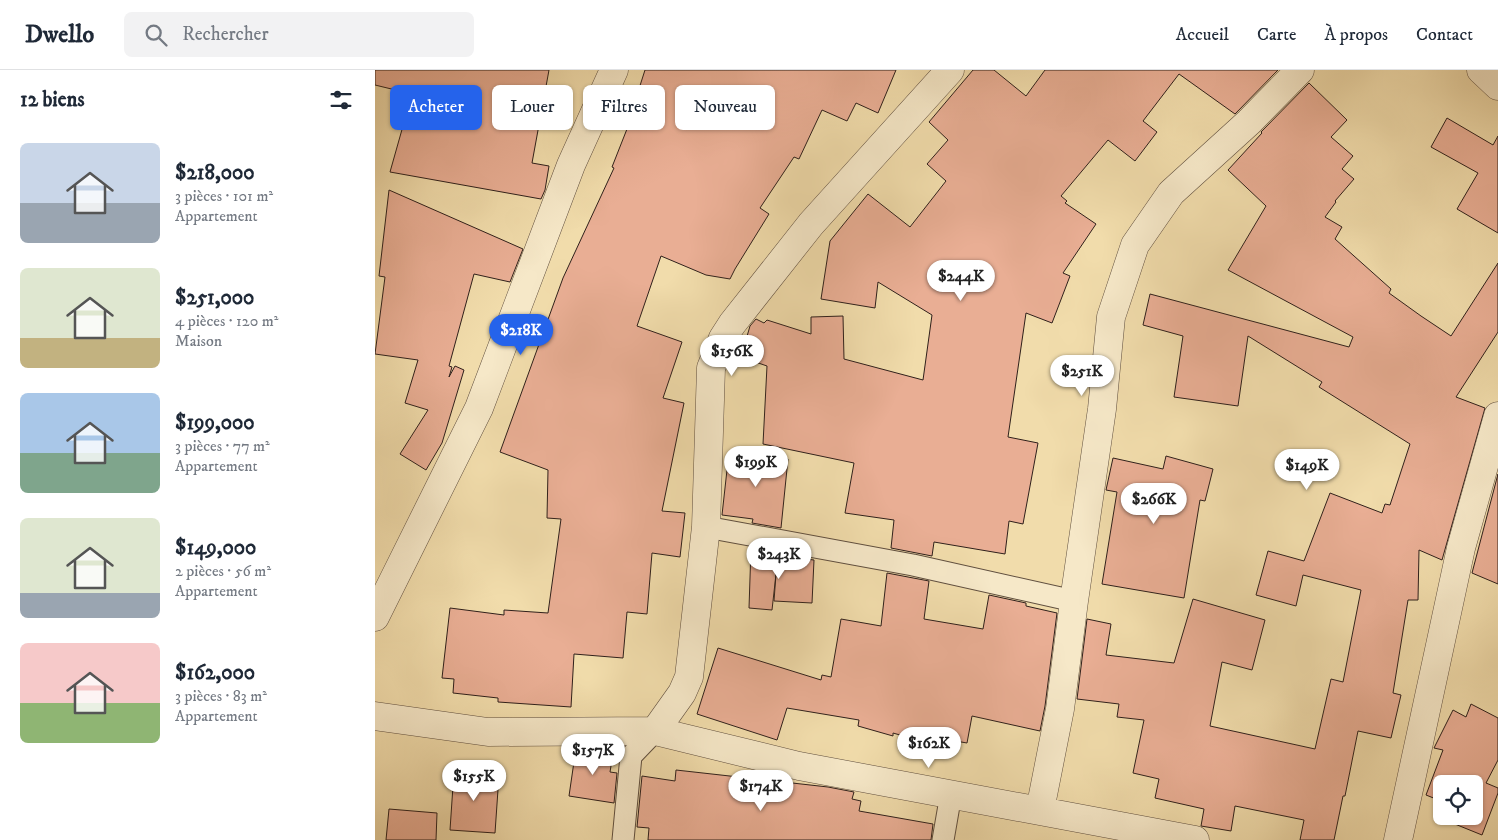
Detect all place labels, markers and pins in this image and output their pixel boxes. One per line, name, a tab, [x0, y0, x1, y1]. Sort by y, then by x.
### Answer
pin: $244K	[926, 260, 996, 302]
pin: $218K	[486, 314, 556, 356]
pin: $156K	[697, 334, 767, 377]
pin: $251K	[1047, 354, 1117, 397]
pin: $199K	[721, 446, 791, 488]
pin: $149K	[1272, 448, 1342, 491]
pin: $266K	[1119, 482, 1189, 525]
pin: $243K	[744, 538, 814, 580]
pin: $162K	[894, 726, 964, 769]
pin: $157K	[558, 734, 628, 776]
pin: $155K	[439, 760, 509, 802]
pin: $174K	[726, 770, 796, 812]

